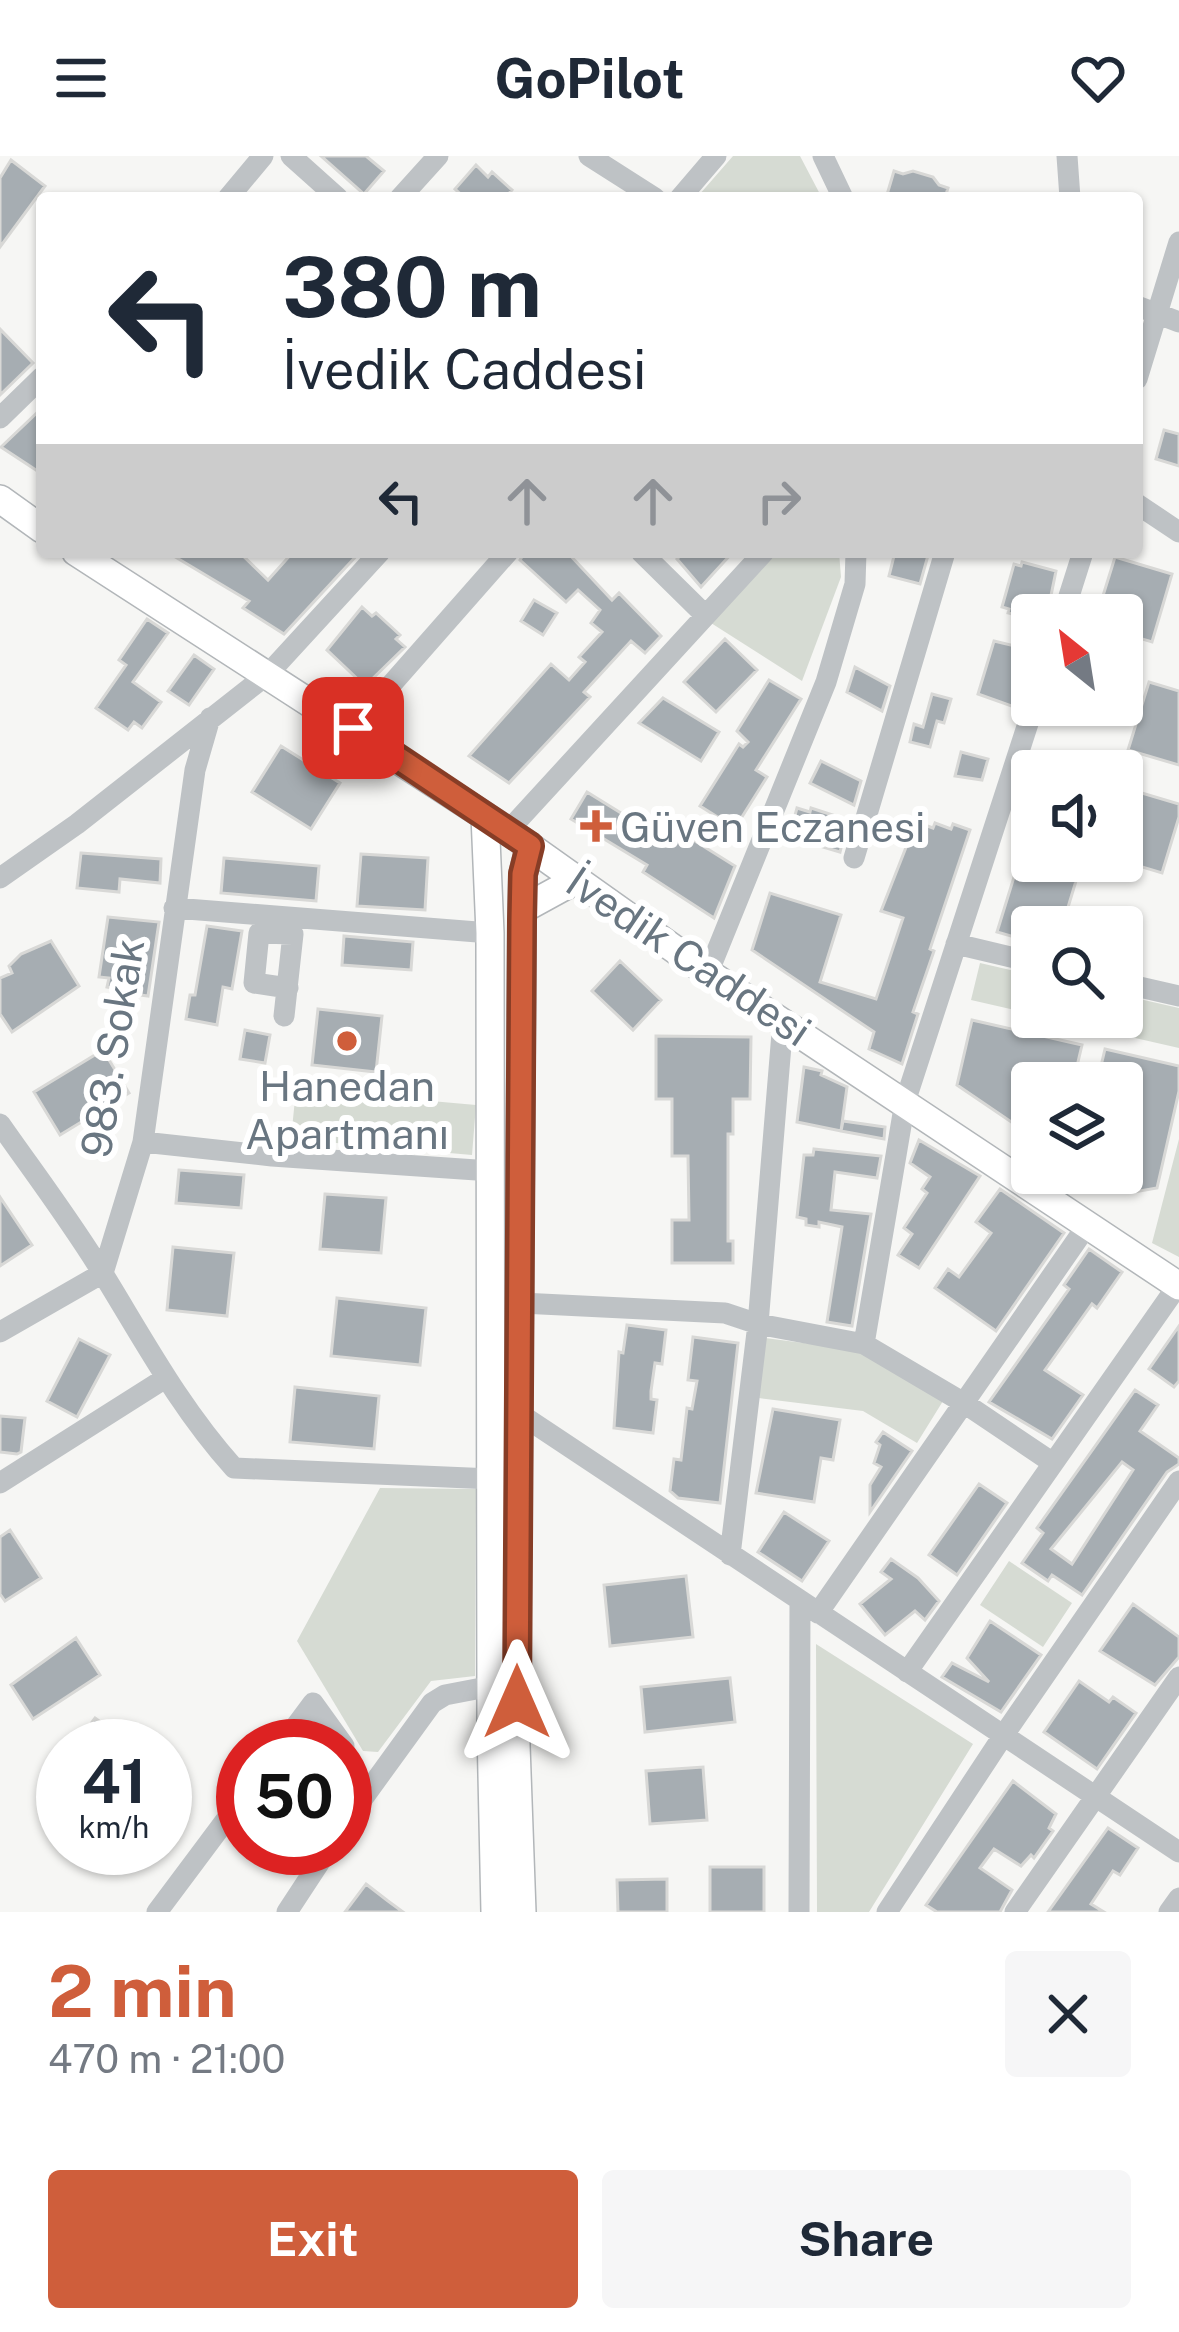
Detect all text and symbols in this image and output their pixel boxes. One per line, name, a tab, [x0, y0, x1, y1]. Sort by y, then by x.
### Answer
icon: menu	[48, 45, 114, 111]
icon: heart	[1065, 45, 1131, 111]
text: GoPilot	[495, 47, 684, 110]
text: 380 m	[282, 237, 542, 336]
icon: left	[84, 240, 240, 396]
text: İvedik Caddesi	[282, 338, 647, 401]
icon: left	[368, 468, 434, 534]
icon: ahead	[494, 468, 560, 534]
icon: ahead	[620, 468, 686, 534]
icon: right	[746, 468, 812, 534]
north arrow	[1011, 594, 1143, 726]
map controls	[1011, 594, 1143, 1194]
pin	[302, 677, 404, 779]
icon: arrive	[320, 695, 386, 761]
button: sound	[1011, 750, 1143, 882]
place label: Güven Eczanesi	[620, 802, 925, 851]
marker: Güven Eczanesi	[583, 813, 609, 839]
street label: İvedik Caddesi	[558, 856, 820, 1056]
button: search	[1011, 906, 1143, 1038]
street label: 983. Sokak	[71, 935, 153, 1161]
marker: Hanedan Apartmanı	[334, 1028, 360, 1054]
place label: Hanedan Apartmanı	[245, 1061, 449, 1158]
button: layers	[1011, 1062, 1143, 1194]
position arrow	[454, 1639, 580, 1765]
speed limit sign: 50	[216, 1719, 372, 1875]
text: 41	[81, 1746, 147, 1817]
text: km/h	[79, 1809, 149, 1845]
text: 2 min	[48, 1949, 237, 2033]
button: close	[1005, 1951, 1131, 2077]
text: 470 m · 21:00	[48, 2036, 285, 2082]
button: Exit	[48, 2170, 578, 2308]
button: Share	[602, 2170, 1131, 2308]

